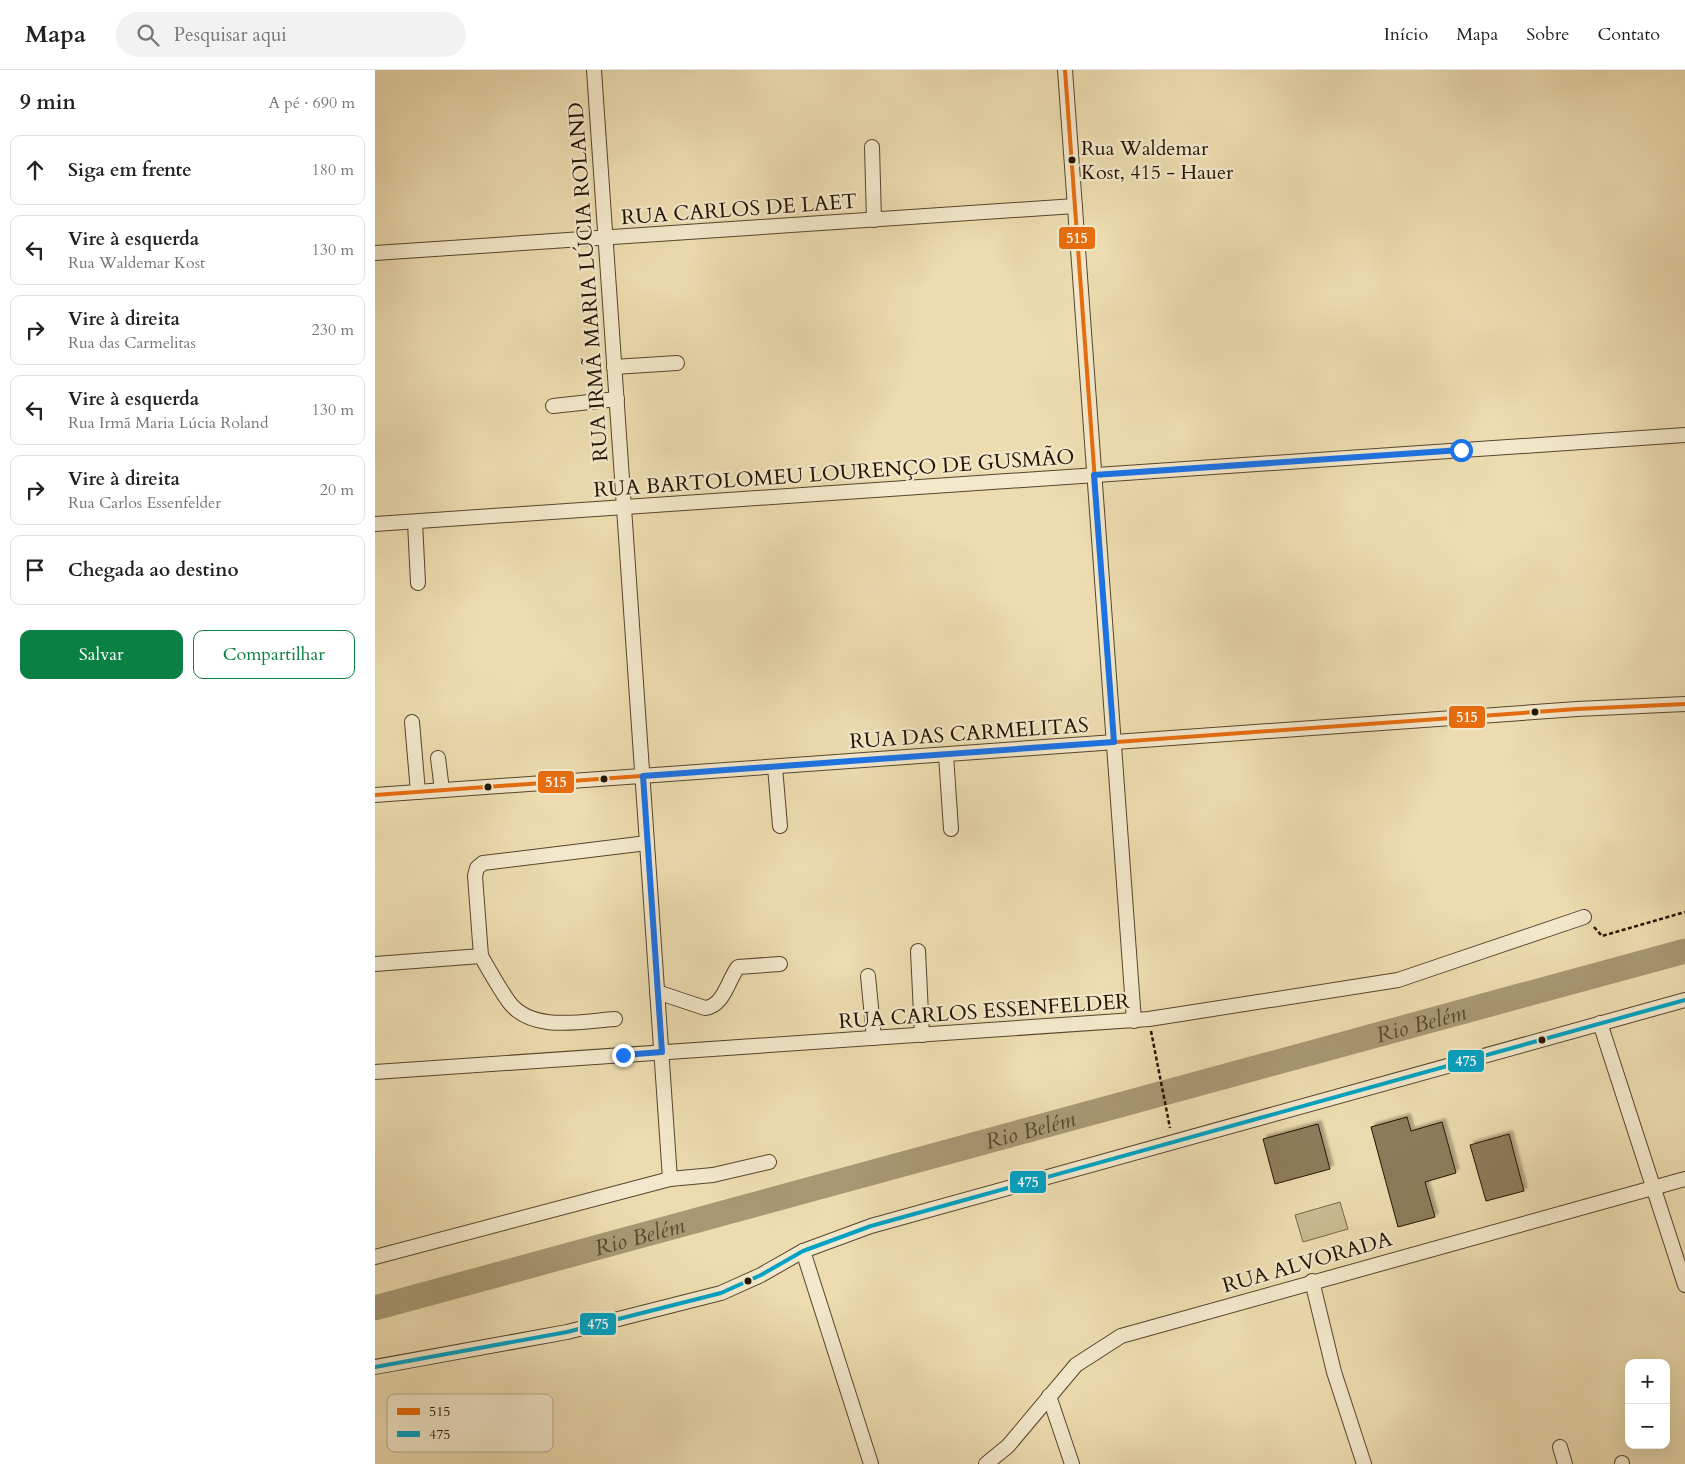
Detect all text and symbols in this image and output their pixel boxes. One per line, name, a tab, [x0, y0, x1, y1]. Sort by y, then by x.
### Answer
search box	[116, 12, 466, 57]
text: Mapa	[25, 18, 86, 51]
icon: search	[134, 21, 162, 49]
text: Pesquisar aqui	[174, 22, 287, 48]
text: Início	[1384, 22, 1428, 47]
text: Mapa	[1456, 22, 1498, 47]
text: Sobre	[1526, 22, 1569, 47]
text: Contato	[1597, 22, 1660, 47]
text: 9 min	[20, 88, 76, 117]
text: A pé · 690 m	[268, 92, 355, 114]
street label: RUA IRMÃ MARIA LÚCIA ROLAND	[560, 101, 616, 463]
place label: Rua Waldemar Kost, 415 - Hauer	[1081, 135, 1234, 186]
marker: Rua Waldemar Kost, 415 - Hauer	[1067, 155, 1077, 165]
icon: ahead	[21, 156, 49, 184]
text: Siga em frente	[68, 157, 192, 183]
text: 180 m	[312, 159, 354, 181]
street label: RUA CARLOS DE LAET	[620, 187, 858, 232]
text: Vire à esquerda	[68, 226, 199, 252]
line badge: 515	[1058, 226, 1096, 250]
text: 515	[1066, 229, 1088, 248]
icon: left	[21, 236, 49, 264]
text: 130 m	[312, 239, 354, 261]
text: Rua Waldemar Kost	[68, 252, 205, 274]
text: Vire à direita	[68, 306, 180, 332]
icon: right	[21, 316, 49, 344]
text: 230 m	[312, 319, 354, 341]
text: Rua das Carmelitas	[68, 332, 196, 354]
text: Vire à esquerda	[68, 386, 199, 412]
icon: left	[21, 396, 49, 424]
text: 130 m	[312, 399, 354, 421]
text: Rua Irmã Maria Lúcia Roland	[68, 412, 268, 434]
route start	[1450, 439, 1473, 462]
street label: RUA BARTOLOMEU LOURENÇO DE GUSMÃO	[593, 441, 1075, 505]
text: Vire à direita	[68, 466, 180, 492]
icon: right	[21, 476, 49, 504]
text: 20 m	[320, 479, 354, 501]
text: Rua Carlos Essenfelder	[68, 492, 221, 514]
icon: arrive	[21, 556, 49, 584]
text: Chegada ao destino	[68, 557, 239, 583]
button: Salvar	[20, 630, 183, 679]
button: Compartilhar	[193, 630, 355, 679]
line badge: 515	[1448, 705, 1486, 729]
unlabelled marker	[1530, 707, 1540, 717]
text: 515	[1456, 708, 1478, 727]
street label: RUA DAS CARMELITAS	[849, 711, 1089, 756]
line badge: 515	[537, 770, 575, 794]
text: 515	[545, 773, 567, 792]
unlabelled marker	[599, 774, 609, 784]
unlabelled marker	[483, 782, 493, 792]
street label: RUA CARLOS ESSENFELDER	[837, 987, 1131, 1036]
water label: Rio Belém	[1373, 997, 1470, 1051]
unlabelled marker	[1537, 1035, 1547, 1045]
route end	[612, 1044, 635, 1067]
line badge: 475	[1447, 1049, 1485, 1073]
text: 475	[1455, 1052, 1477, 1071]
water label: Rio Belém	[982, 1104, 1079, 1157]
line badge: 475	[1009, 1170, 1047, 1194]
text: 475	[1017, 1173, 1039, 1192]
water label: Rio Belém	[591, 1210, 688, 1264]
street label: RUA ALVORADA	[1219, 1224, 1395, 1301]
unlabelled marker	[743, 1276, 753, 1286]
line badge: 475	[579, 1312, 617, 1336]
text: 475	[587, 1315, 609, 1334]
map controls	[1625, 1359, 1670, 1449]
button: +	[1625, 1359, 1670, 1404]
legend	[387, 1394, 553, 1452]
text: 515	[429, 1402, 451, 1421]
button: −	[1625, 1404, 1670, 1449]
text: 475	[429, 1425, 451, 1444]

